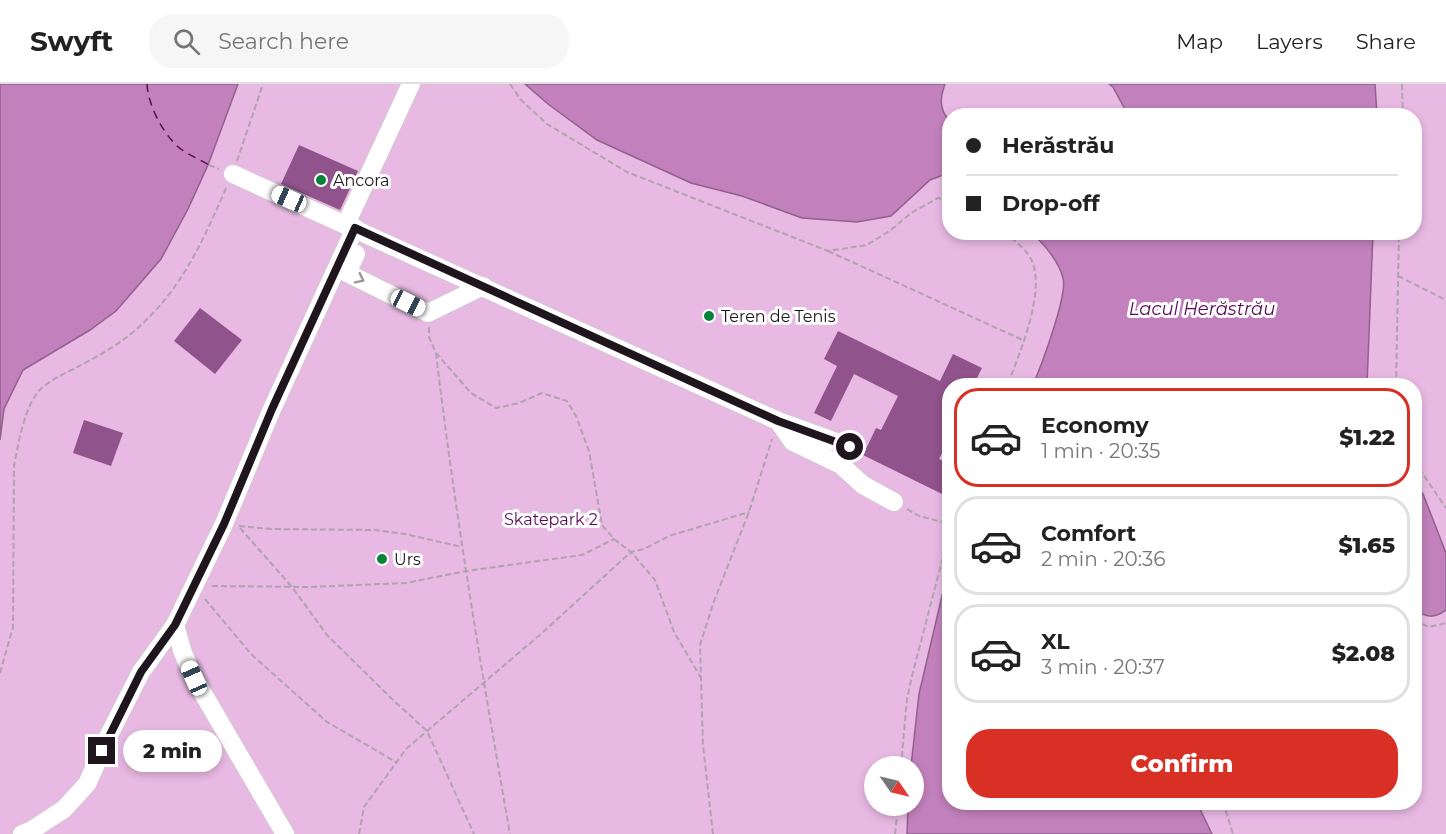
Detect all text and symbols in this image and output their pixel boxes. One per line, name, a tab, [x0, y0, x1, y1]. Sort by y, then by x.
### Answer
search box	[149, 14, 569, 68]
text: Swyft	[30, 24, 113, 58]
icon: search	[170, 25, 203, 58]
text: Search here	[218, 28, 349, 55]
text: Map	[1176, 29, 1223, 54]
text: Layers	[1256, 29, 1323, 54]
text: Share	[1356, 29, 1416, 54]
text: Herăstrău	[1002, 132, 1114, 159]
place label: Ancora	[333, 171, 389, 190]
marker: Ancora	[314, 173, 328, 187]
car	[269, 183, 309, 215]
text: Drop-off	[1002, 190, 1100, 217]
one-way arrow	[354, 272, 365, 284]
car	[388, 287, 428, 319]
water label: Lacul Herăstrău	[1129, 298, 1275, 320]
place label: Teren de Tenis	[721, 307, 836, 326]
marker: Teren de Tenis	[702, 309, 716, 323]
icon: car	[969, 411, 1023, 465]
text: Economy	[1041, 412, 1149, 439]
text: $1.22	[1339, 424, 1395, 451]
route start	[836, 433, 863, 460]
text: 1 min · 20:35	[1041, 439, 1160, 463]
park label: Skatepark 2	[504, 510, 598, 529]
icon: car	[969, 519, 1023, 573]
text: Comfort	[1041, 520, 1136, 547]
text: $1.65	[1339, 532, 1395, 559]
text: 2 min · 20:36	[1041, 547, 1166, 571]
place label: Urs	[394, 550, 421, 569]
marker: Urs	[375, 552, 389, 566]
icon: car	[969, 627, 1023, 681]
text: XL	[1041, 628, 1070, 655]
text: $2.08	[1332, 640, 1395, 667]
text: 3 min · 20:37	[1041, 655, 1165, 679]
car	[178, 658, 210, 698]
button: Confirm	[966, 729, 1398, 798]
callout: 2 min	[123, 730, 222, 772]
route end	[88, 737, 115, 764]
text: 2 min	[143, 739, 202, 763]
north arrow	[864, 756, 924, 816]
map controls	[864, 756, 924, 816]

